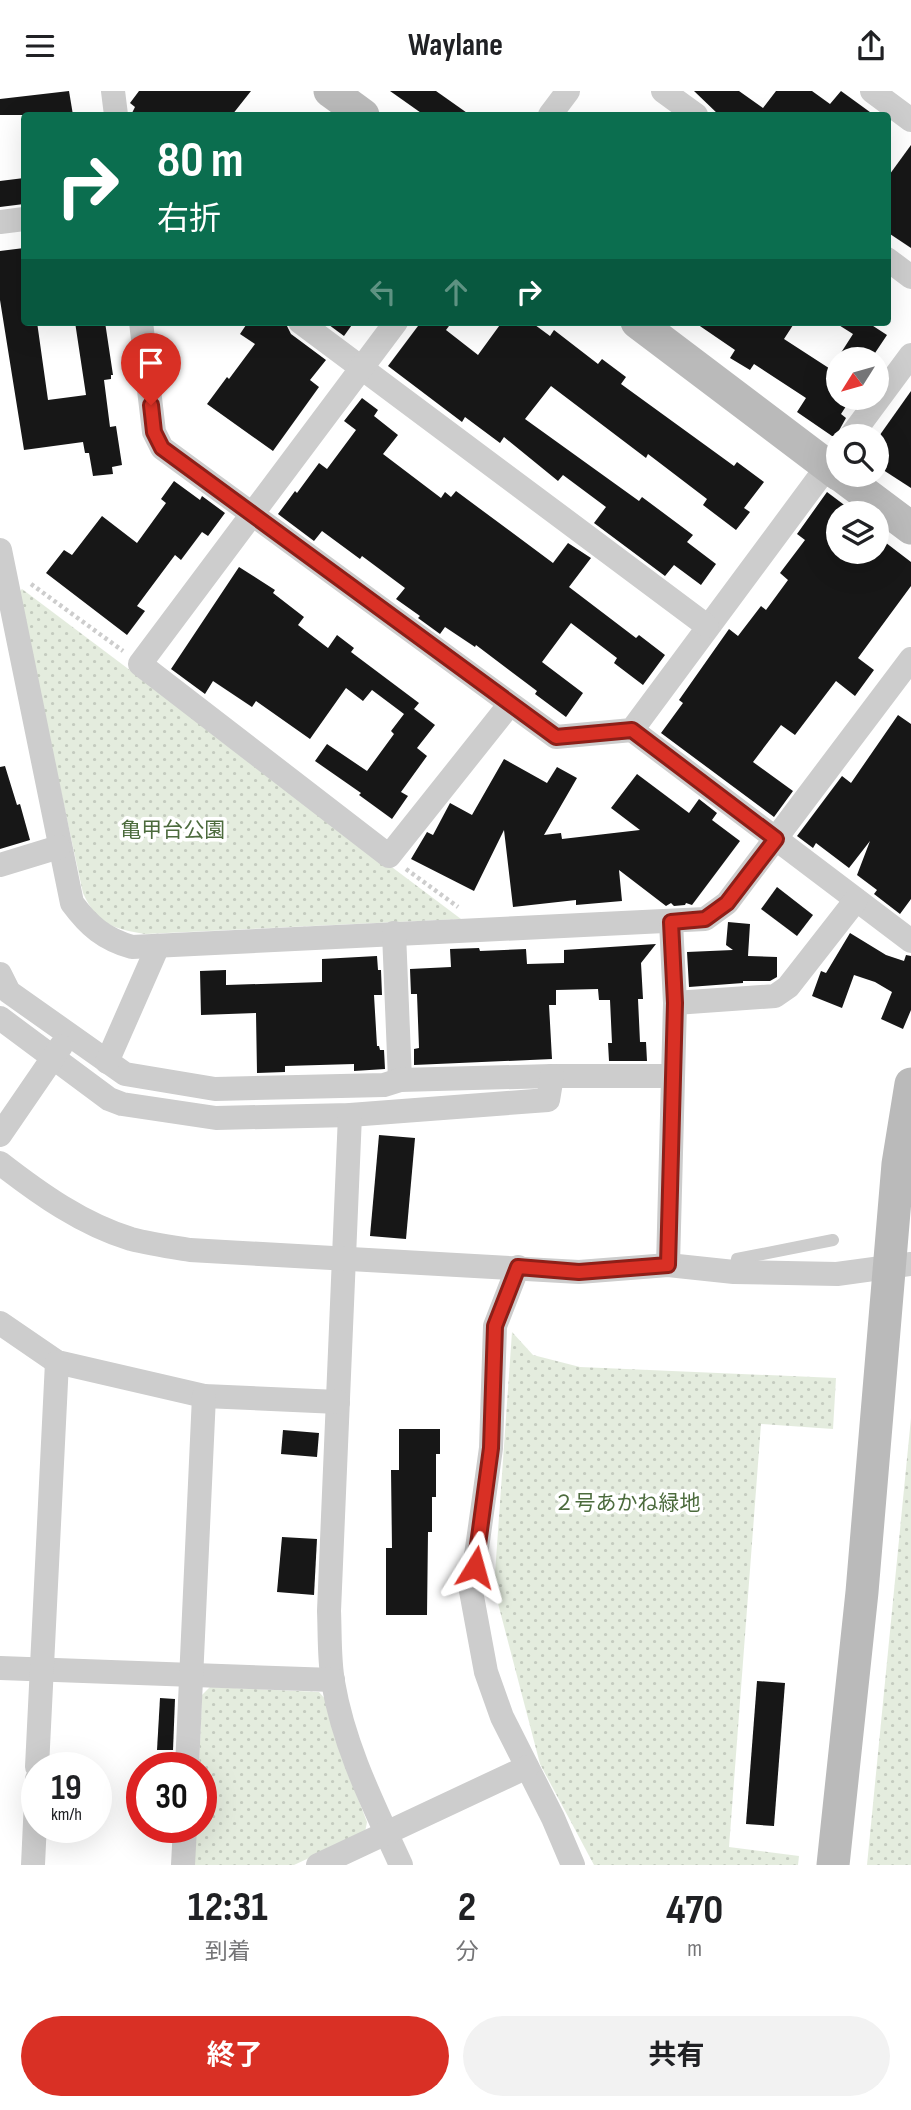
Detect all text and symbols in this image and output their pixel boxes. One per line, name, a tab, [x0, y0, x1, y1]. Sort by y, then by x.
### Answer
text: Waylane	[408, 26, 503, 65]
icon: menu	[21, 27, 59, 65]
icon: share	[852, 27, 890, 65]
text: 80 m	[157, 132, 244, 191]
icon: right	[42, 140, 133, 231]
text: 右折	[157, 200, 221, 239]
icon: left	[364, 273, 402, 311]
icon: ahead	[437, 273, 475, 311]
icon: right	[510, 273, 548, 311]
pin	[121, 333, 181, 405]
icon: arrive	[132, 344, 170, 382]
north arrow	[826, 347, 889, 409]
map controls	[826, 347, 889, 564]
button: search	[826, 424, 889, 487]
button: layers	[826, 501, 889, 564]
park label: 亀甲台公園	[121, 818, 226, 843]
park label: ２号あかね緑地	[554, 1491, 701, 1516]
position arrow	[438, 1530, 512, 1604]
speed limit sign: 30	[126, 1752, 217, 1843]
text: 19	[51, 1767, 82, 1810]
text: km/h	[51, 1804, 82, 1825]
text: 12:31	[188, 1882, 268, 1933]
text: 2	[458, 1882, 476, 1933]
text: 470	[666, 1885, 723, 1936]
text: m	[687, 1935, 702, 1963]
text: 到着	[205, 1938, 251, 1966]
text: 分	[455, 1938, 478, 1966]
button: 終了	[21, 2016, 449, 2096]
button: 共有	[463, 2016, 890, 2096]

